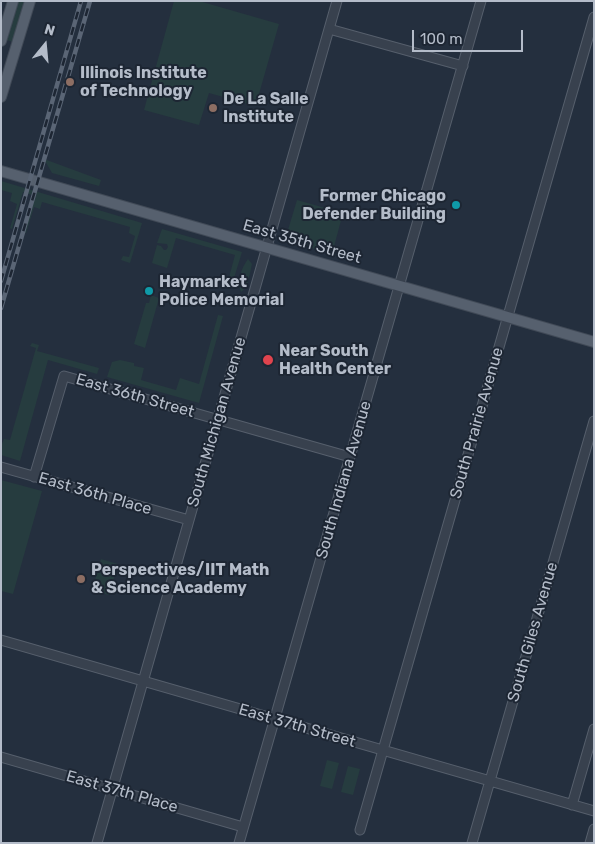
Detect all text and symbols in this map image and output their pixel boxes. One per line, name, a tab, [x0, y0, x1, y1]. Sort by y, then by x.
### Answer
north arrow	[20, 20, 70, 70]
scale bar	[415, 20, 526, 52]
text: N	[42, 21, 57, 40]
text: 100 m	[420, 30, 462, 48]
place label: Illinois Institute of Technology	[80, 63, 207, 101]
marker: Illinois Institute of Technology	[64, 76, 76, 88]
place label: De La Salle Institute	[223, 89, 308, 127]
marker: De La Salle Institute	[207, 102, 219, 114]
place label: Former Chicago Defender Building	[302, 186, 446, 224]
marker: Former Chicago Defender Building	[450, 199, 462, 211]
street label: East 35th Street	[241, 216, 363, 268]
place label: Haymarket Police Memorial	[159, 272, 284, 310]
marker: Haymarket Police Memorial	[143, 285, 155, 297]
street label: South Michigan Avenue	[184, 335, 250, 509]
place label: Near South Health Center	[279, 341, 391, 379]
street label: South Prairie Avenue	[446, 345, 508, 501]
marker: Near South Health Center	[261, 353, 275, 367]
street label: East 36th Street	[74, 370, 196, 422]
street label: South Indiana Avenue	[312, 399, 376, 561]
street label: East 36th Place	[36, 469, 154, 519]
place label: Perspectives/IIT Math & Science Academy	[91, 560, 269, 598]
street label: South Giles Avenue	[504, 560, 562, 704]
marker: Perspectives/IIT Math & Science Academy	[75, 573, 87, 585]
street label: East 37th Street	[236, 700, 358, 752]
street label: East 37th Place	[64, 767, 180, 817]

